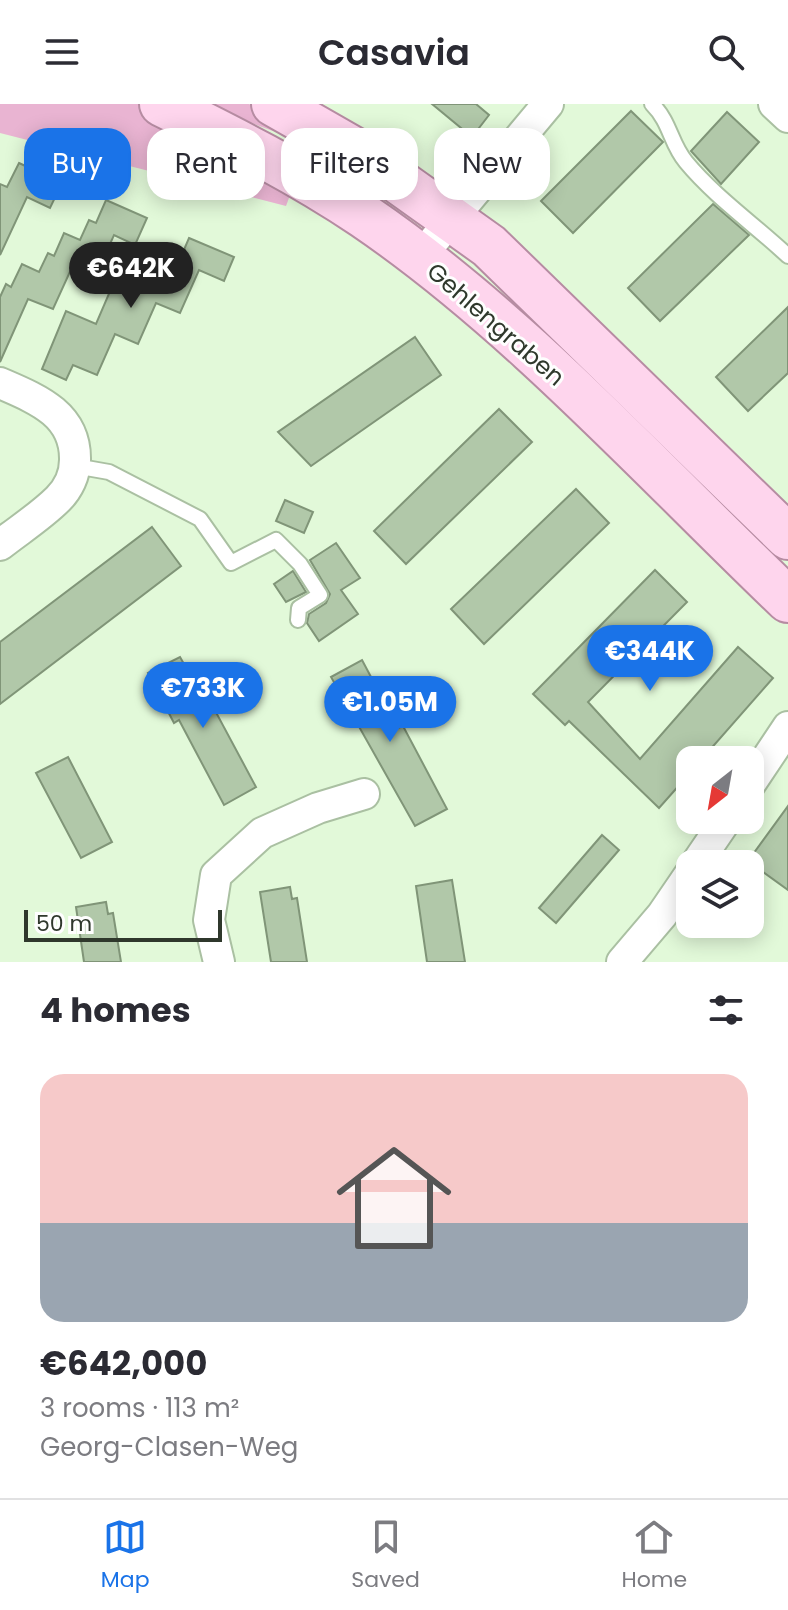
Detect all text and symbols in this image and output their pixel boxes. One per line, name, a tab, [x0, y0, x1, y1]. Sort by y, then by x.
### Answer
text: Casavia	[318, 27, 470, 78]
icon: menu	[40, 30, 84, 74]
icon: search	[704, 30, 748, 74]
chip: Buy	[24, 128, 131, 200]
chip: Rent	[147, 128, 265, 200]
chip: Filters	[281, 128, 418, 200]
chip: New	[434, 128, 550, 200]
pin: €642K	[75, 242, 187, 310]
text: €642K	[87, 250, 175, 286]
street label: Gehlengraben	[420, 255, 572, 393]
pin: €344K	[594, 625, 706, 693]
text: €344K	[605, 633, 695, 669]
pin: €733K	[147, 662, 259, 730]
text: €733K	[161, 670, 245, 706]
pin: €1.05M	[325, 676, 455, 744]
text: €1.05M	[342, 684, 438, 720]
north arrow	[676, 746, 764, 834]
map controls	[676, 746, 764, 938]
button: layers	[676, 850, 764, 938]
scale bar	[24, 906, 222, 942]
text: 50 m	[36, 908, 92, 939]
text: 4 homes	[40, 986, 191, 1034]
icon: filters	[704, 988, 748, 1032]
icon: home	[322, 1126, 466, 1270]
text: €642,000	[40, 1339, 207, 1387]
text: 3 rooms · 113 m²	[40, 1390, 239, 1426]
text: Georg-Clasen-Weg	[40, 1429, 298, 1465]
tab: Map	[101, 1515, 150, 1596]
tab: Saved	[351, 1515, 420, 1596]
tab: Home	[622, 1515, 687, 1596]

